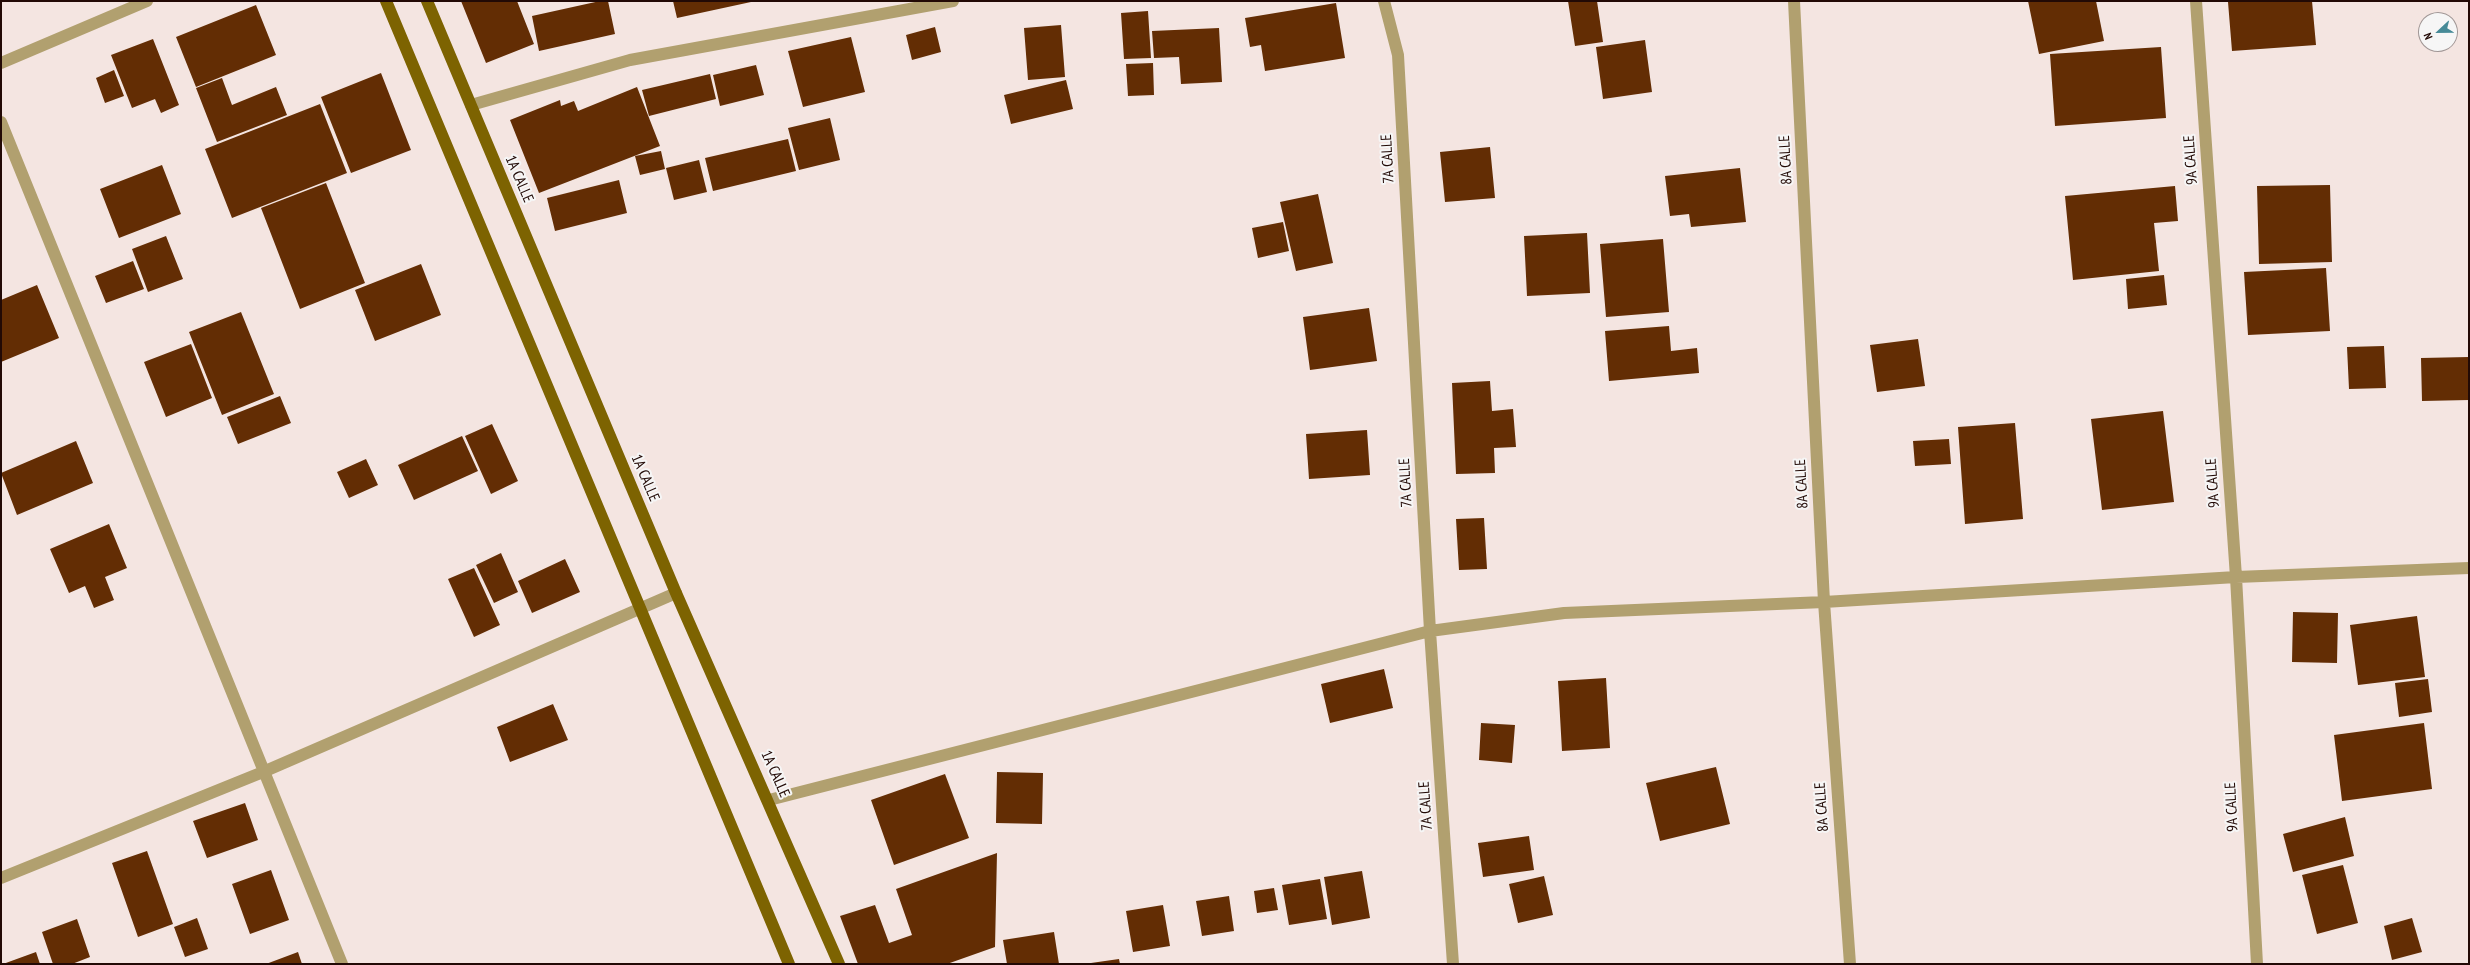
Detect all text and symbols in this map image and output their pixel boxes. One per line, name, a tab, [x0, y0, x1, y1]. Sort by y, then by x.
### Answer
north arrow	[2418, 12, 2458, 52]
text: N	[2420, 31, 2435, 42]
street label: 7A CALLE	[1378, 134, 1398, 184]
street label: 8A CALLE	[1776, 135, 1796, 185]
street label: 9A CALLE	[2180, 135, 2202, 185]
street label: 1A CALLE	[501, 153, 537, 205]
street label: 1A CALLE	[627, 452, 663, 504]
street label: 7A CALLE	[1396, 458, 1416, 508]
street label: 9A CALLE	[2202, 458, 2224, 508]
street label: 8A CALLE	[1792, 459, 1812, 509]
street label: 1A CALLE	[757, 748, 793, 800]
street label: 7A CALLE	[1415, 781, 1437, 831]
street label: 8A CALLE	[1811, 782, 1833, 832]
street label: 9A CALLE	[2222, 782, 2242, 832]

